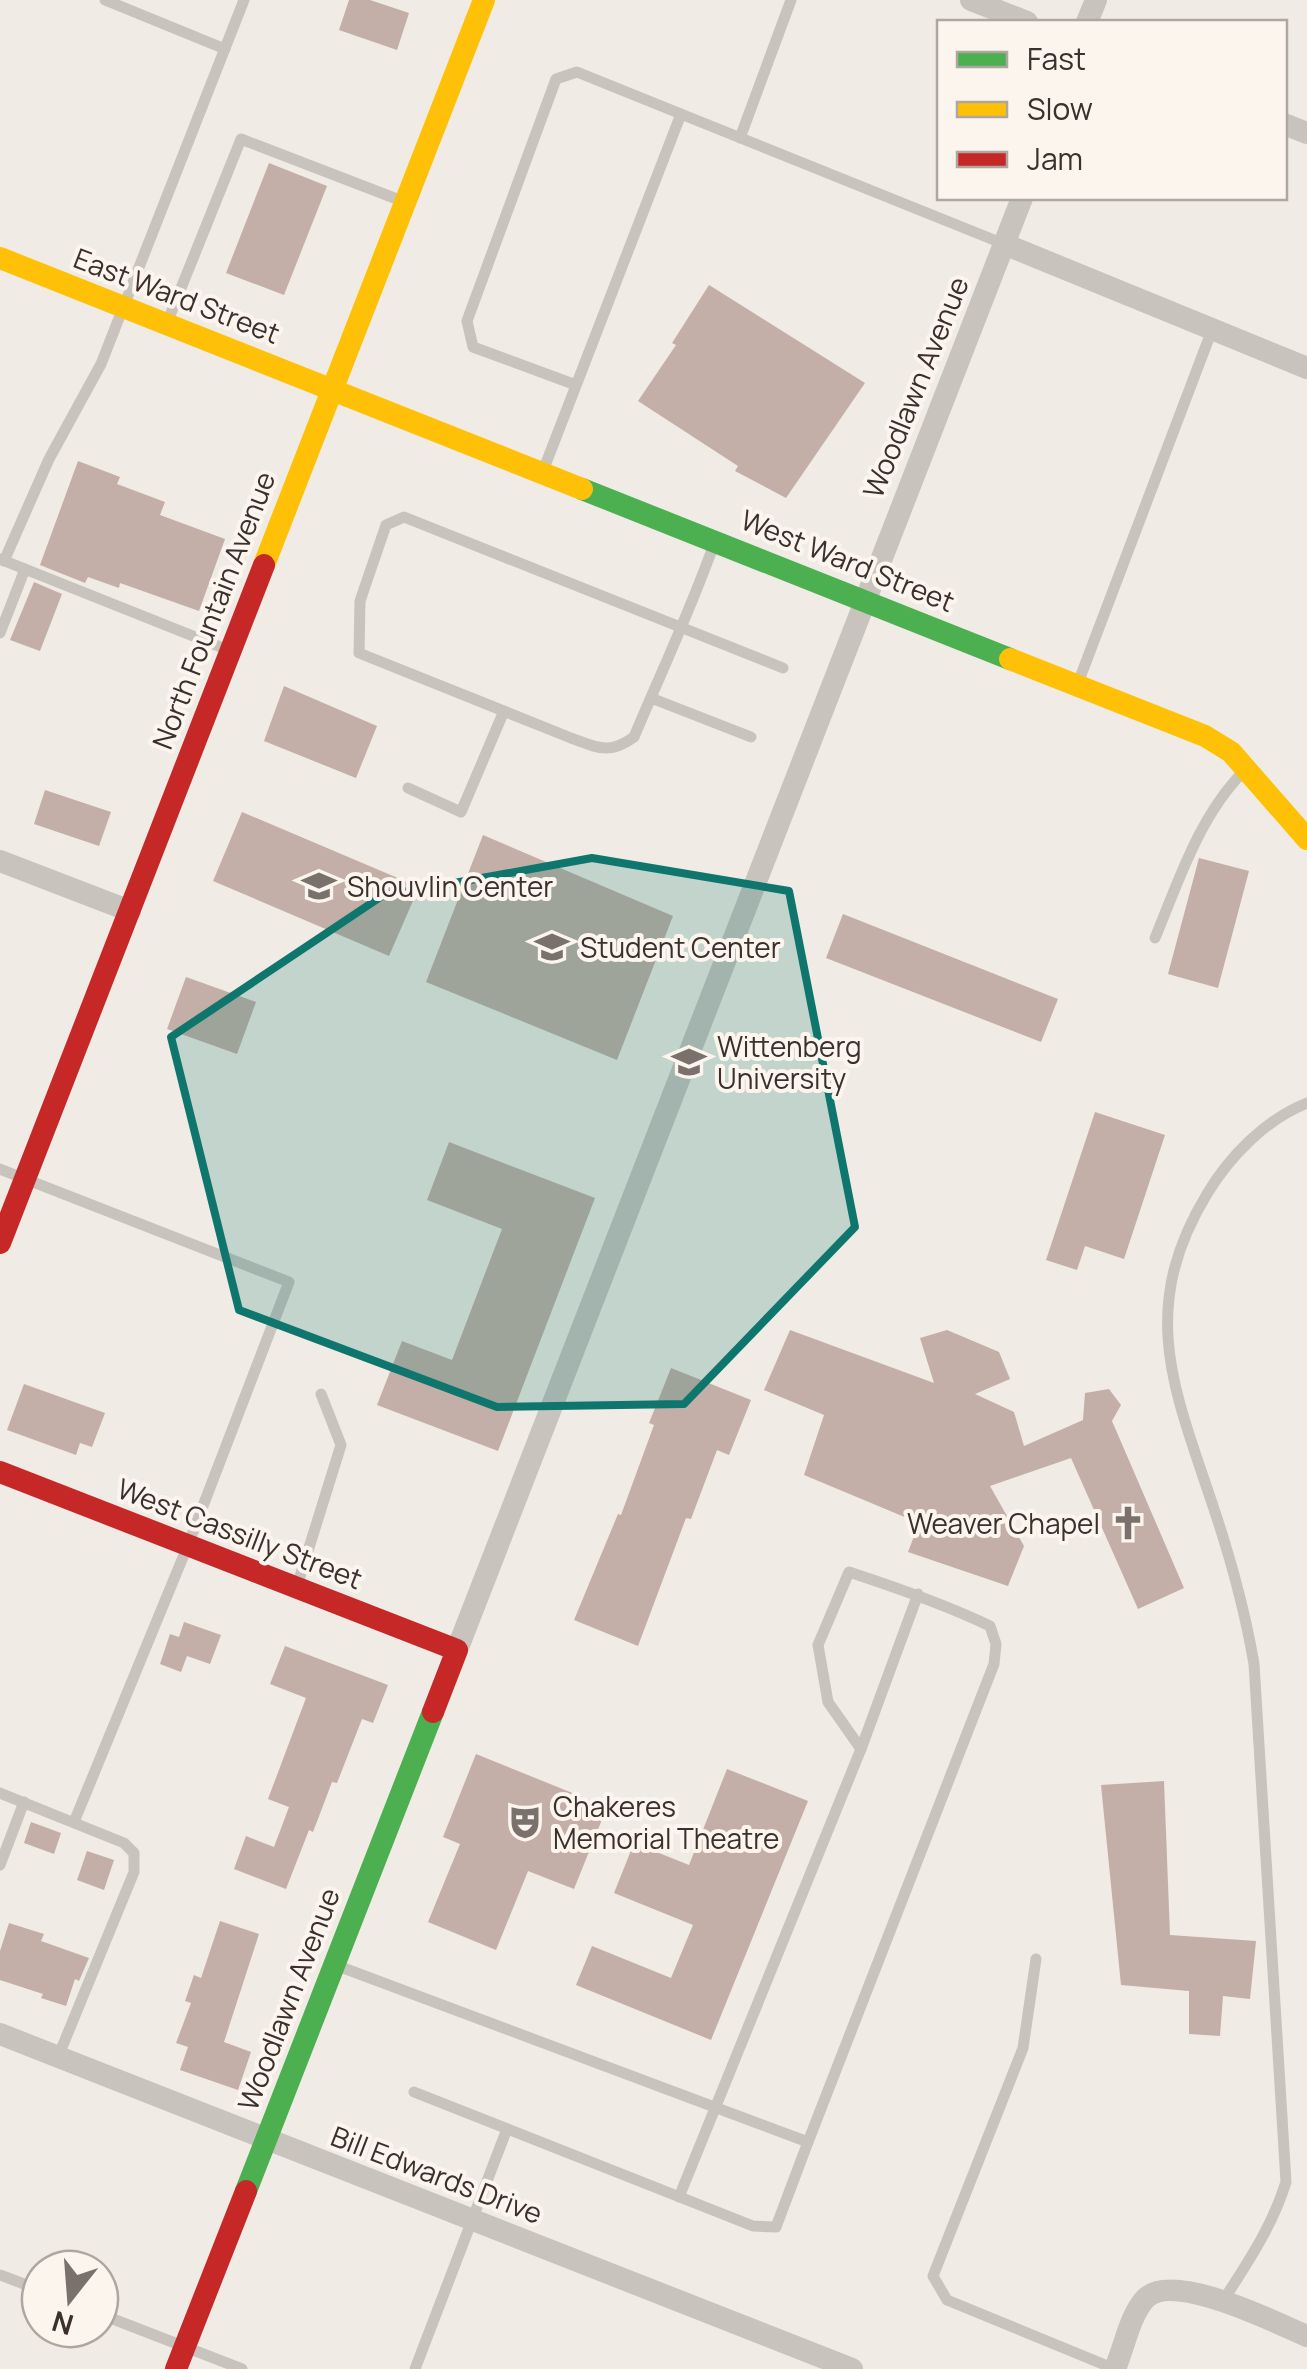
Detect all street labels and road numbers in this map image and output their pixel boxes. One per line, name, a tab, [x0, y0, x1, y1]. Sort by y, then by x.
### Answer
street label: East Ward Street	[69, 238, 285, 352]
street label: Woodlawn Avenue	[853, 271, 977, 503]
street label: North Fountain Avenue	[143, 466, 283, 754]
street label: West Ward Street	[736, 500, 960, 620]
street label: West Cassilly Street	[112, 1469, 368, 1597]
street label: Woodlawn Avenue	[228, 1882, 348, 2116]
street label: Bill Edwards Drive	[326, 2116, 548, 2232]

